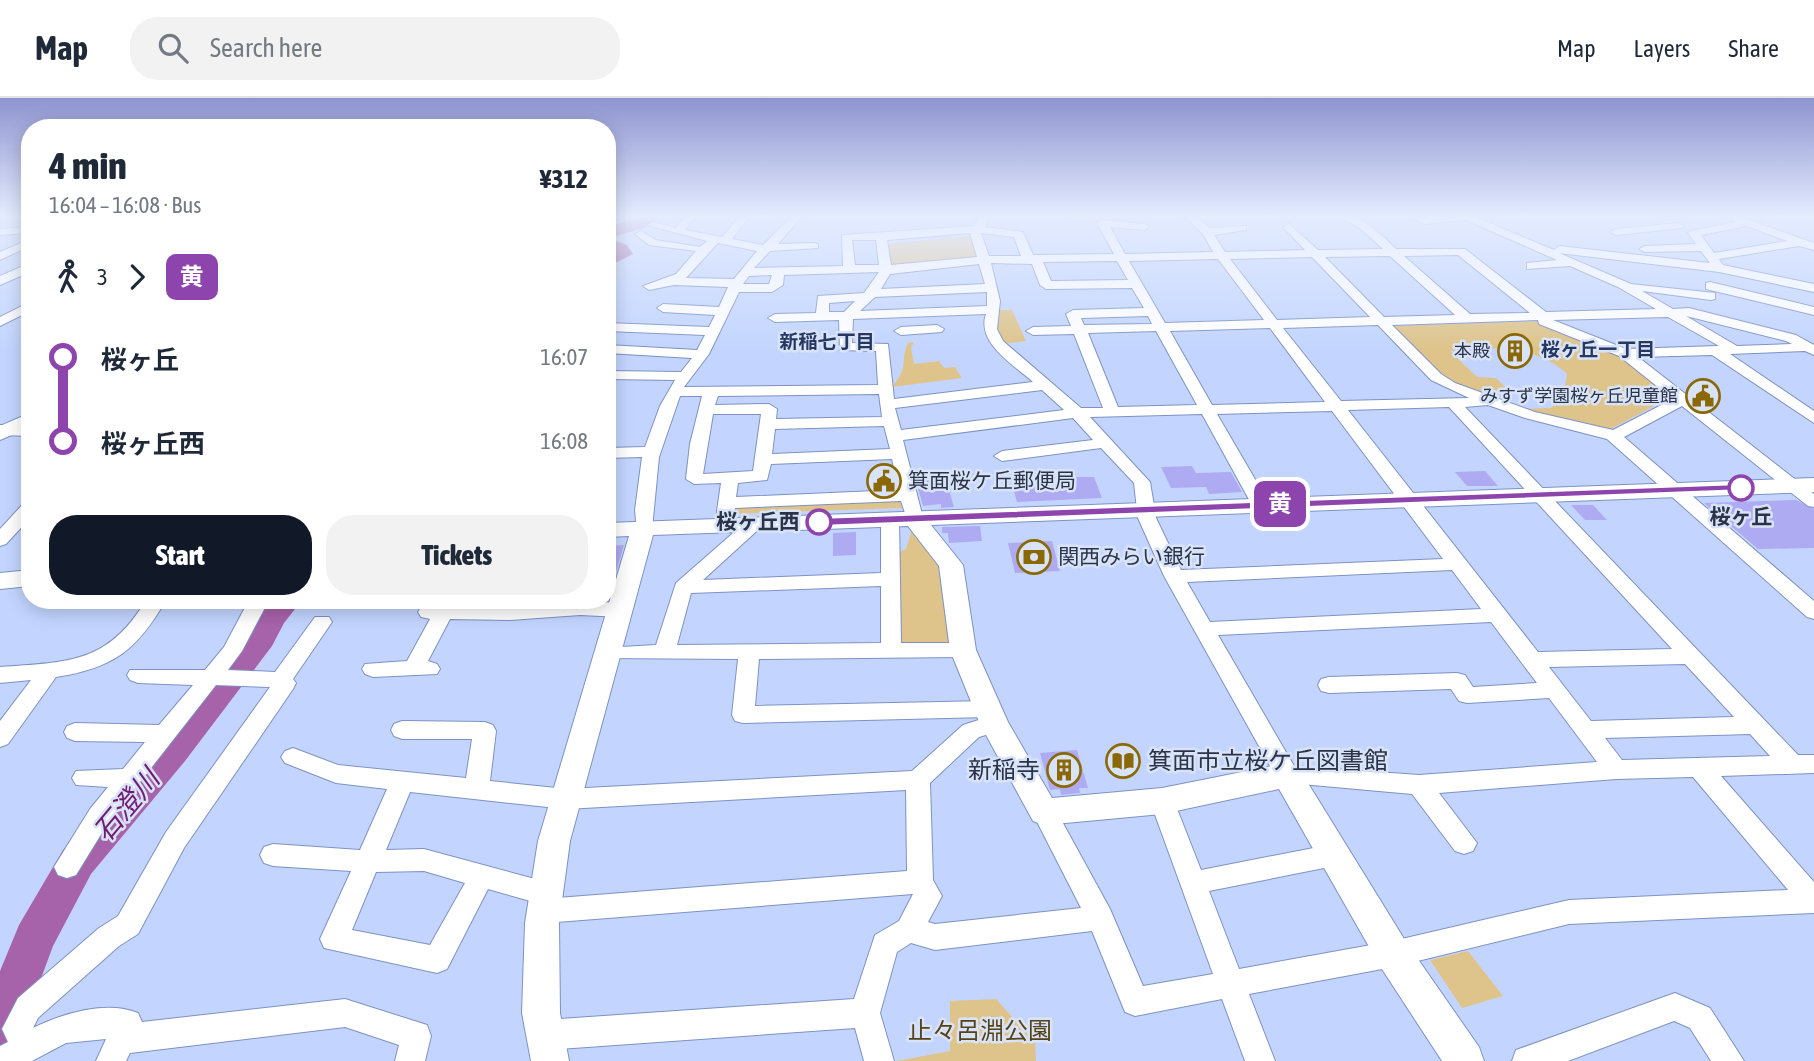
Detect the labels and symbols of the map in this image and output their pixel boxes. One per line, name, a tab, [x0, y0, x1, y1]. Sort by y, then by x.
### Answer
district label: 新稲七丁目	[779, 330, 875, 352]
building icon: 本殿	[1496, 332, 1534, 370]
district label: 桜ヶ丘一丁目	[1541, 338, 1655, 360]
place label: 本殿	[1454, 340, 1490, 361]
public building icon: みすず学園桜ヶ丘児童館	[1684, 377, 1722, 415]
place label: みすず学園桜ヶ丘児童館	[1480, 385, 1678, 406]
public building icon: 箕面桜ケ丘郵便局	[865, 462, 903, 500]
place label: 箕面桜ケ丘郵便局	[908, 468, 1076, 492]
marker: 桜ヶ丘	[1728, 475, 1754, 501]
line badge: 黄	[1257, 481, 1303, 527]
place label: 桜ヶ丘	[1710, 504, 1773, 528]
place label: 桜ヶ丘西	[716, 509, 800, 533]
marker: 桜ヶ丘西	[806, 509, 832, 535]
bank icon: 関西みらい銀行	[1015, 538, 1053, 576]
place label: 関西みらい銀行	[1058, 544, 1205, 568]
library icon: 箕面市立桜ケ丘図書館	[1104, 742, 1142, 780]
place label: 箕面市立桜ケ丘図書館	[1148, 747, 1388, 774]
building icon: 新稲寺	[1045, 751, 1083, 789]
place label: 新稲寺	[968, 756, 1040, 783]
water label: 石澄川	[87, 760, 167, 847]
park label: 止々呂淵公園	[908, 1017, 1052, 1044]

